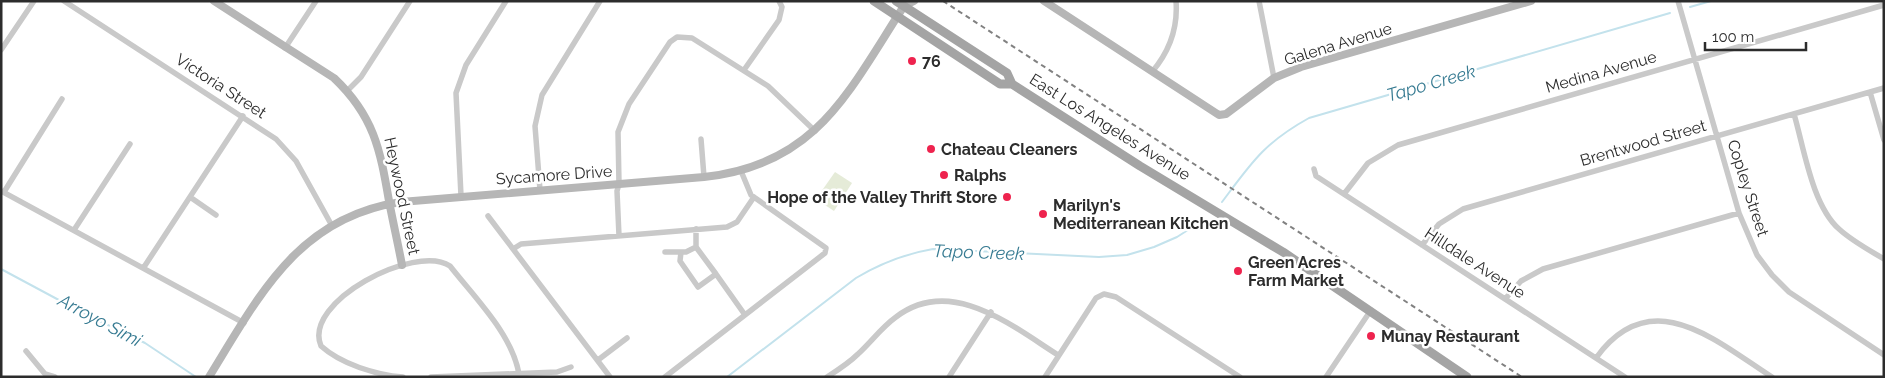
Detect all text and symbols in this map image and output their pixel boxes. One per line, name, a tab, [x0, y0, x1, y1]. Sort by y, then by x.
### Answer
street label: Galena Avenue	[1282, 19, 1394, 69]
scale bar	[1705, 20, 1806, 52]
text: 100 m	[1712, 28, 1754, 46]
street label: Medina Avenue	[1543, 47, 1659, 97]
street label: Victoria Street	[172, 50, 270, 123]
place label: 76	[922, 52, 941, 71]
marker: 76	[906, 55, 918, 67]
water label: Tapo Creek	[1384, 60, 1478, 106]
street label: East Los Angeles Avenue	[1026, 70, 1194, 184]
street label: Brentwood Street	[1578, 116, 1709, 170]
street label: Heywood Street	[380, 136, 424, 257]
street label: Copley Street	[1723, 137, 1773, 239]
place label: Chateau Cleaners	[941, 140, 1078, 159]
marker: Chateau Cleaners	[925, 143, 937, 155]
street label: Sycamore Drive	[495, 161, 613, 189]
place label: Ralphs	[954, 166, 1007, 185]
marker: Ralphs	[938, 169, 950, 181]
place label: Hope of the Valley Thrift Store	[767, 188, 997, 207]
marker: Hope of the Valley Thrift Store	[1001, 191, 1013, 203]
place label: Marilyn's Mediterranean Kitchen	[1053, 196, 1229, 233]
marker: Marilyn's Mediterranean Kitchen	[1037, 208, 1049, 220]
street label: Hilldale Avenue	[1421, 223, 1529, 303]
water label: Tapo Creek	[933, 240, 1025, 264]
place label: Green Acres Farm Market	[1248, 253, 1344, 290]
marker: Green Acres Farm Market	[1232, 265, 1244, 277]
water label: Arroyo Simi	[54, 289, 146, 351]
place label: Munay Restaurant	[1381, 327, 1520, 346]
marker: Munay Restaurant	[1365, 330, 1377, 342]

